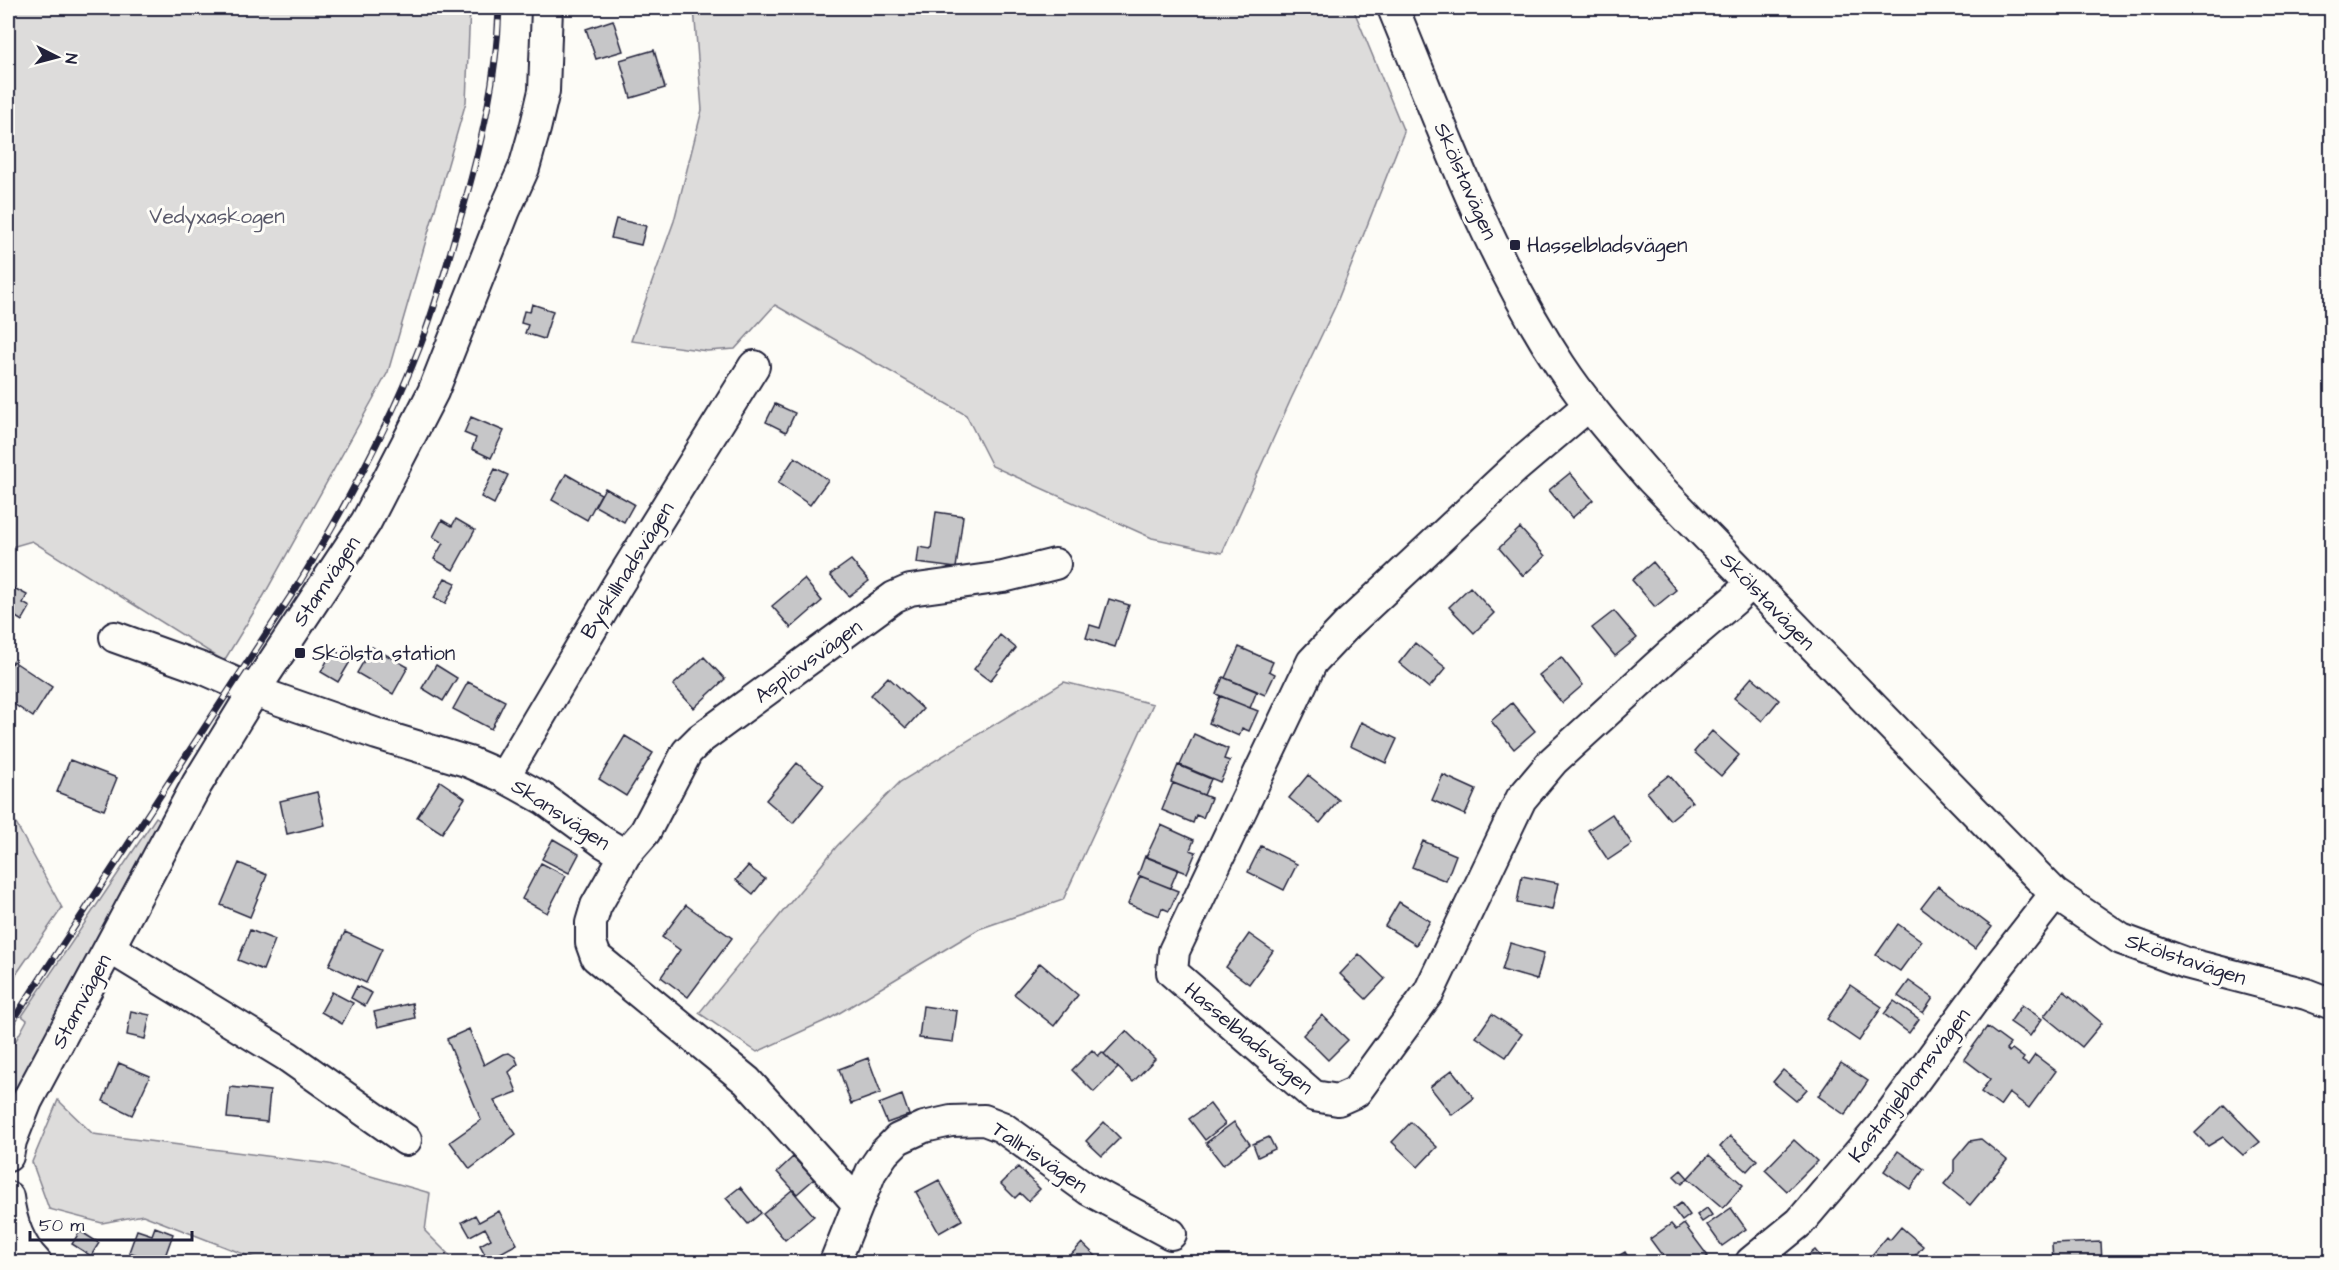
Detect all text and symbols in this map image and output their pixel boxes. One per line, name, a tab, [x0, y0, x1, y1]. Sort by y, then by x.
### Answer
north arrow	[27, 27, 87, 87]
text: N	[59, 52, 82, 65]
street label: Skölstavägen	[1425, 118, 1504, 245]
park label: Vedyxaskogen	[149, 202, 285, 233]
place label: Hasselbladsvägen	[1527, 231, 1688, 262]
marker: Hasselbladsvägen	[1508, 238, 1522, 252]
street label: Byskillnadsvägen	[574, 496, 683, 645]
street label: Stamvägen	[286, 530, 369, 633]
street label: Skölstavägen	[1712, 546, 1822, 658]
street label: Asplövsvägen	[749, 612, 869, 712]
place label: Skölsta station	[312, 639, 455, 668]
marker: Skölsta station	[293, 646, 307, 660]
street label: Skansvägen	[505, 772, 616, 859]
street label: Skölstavägen	[2121, 926, 2250, 995]
street label: Stamvägen	[44, 949, 120, 1055]
street label: Hasselbladsvägen	[1177, 976, 1319, 1103]
street label: Kastanjeblomsvägen	[1842, 1002, 1979, 1170]
street label: Tallrisvägen	[985, 1115, 1093, 1202]
scale bar	[30, 1204, 192, 1242]
text: 50 m	[39, 1213, 84, 1238]

